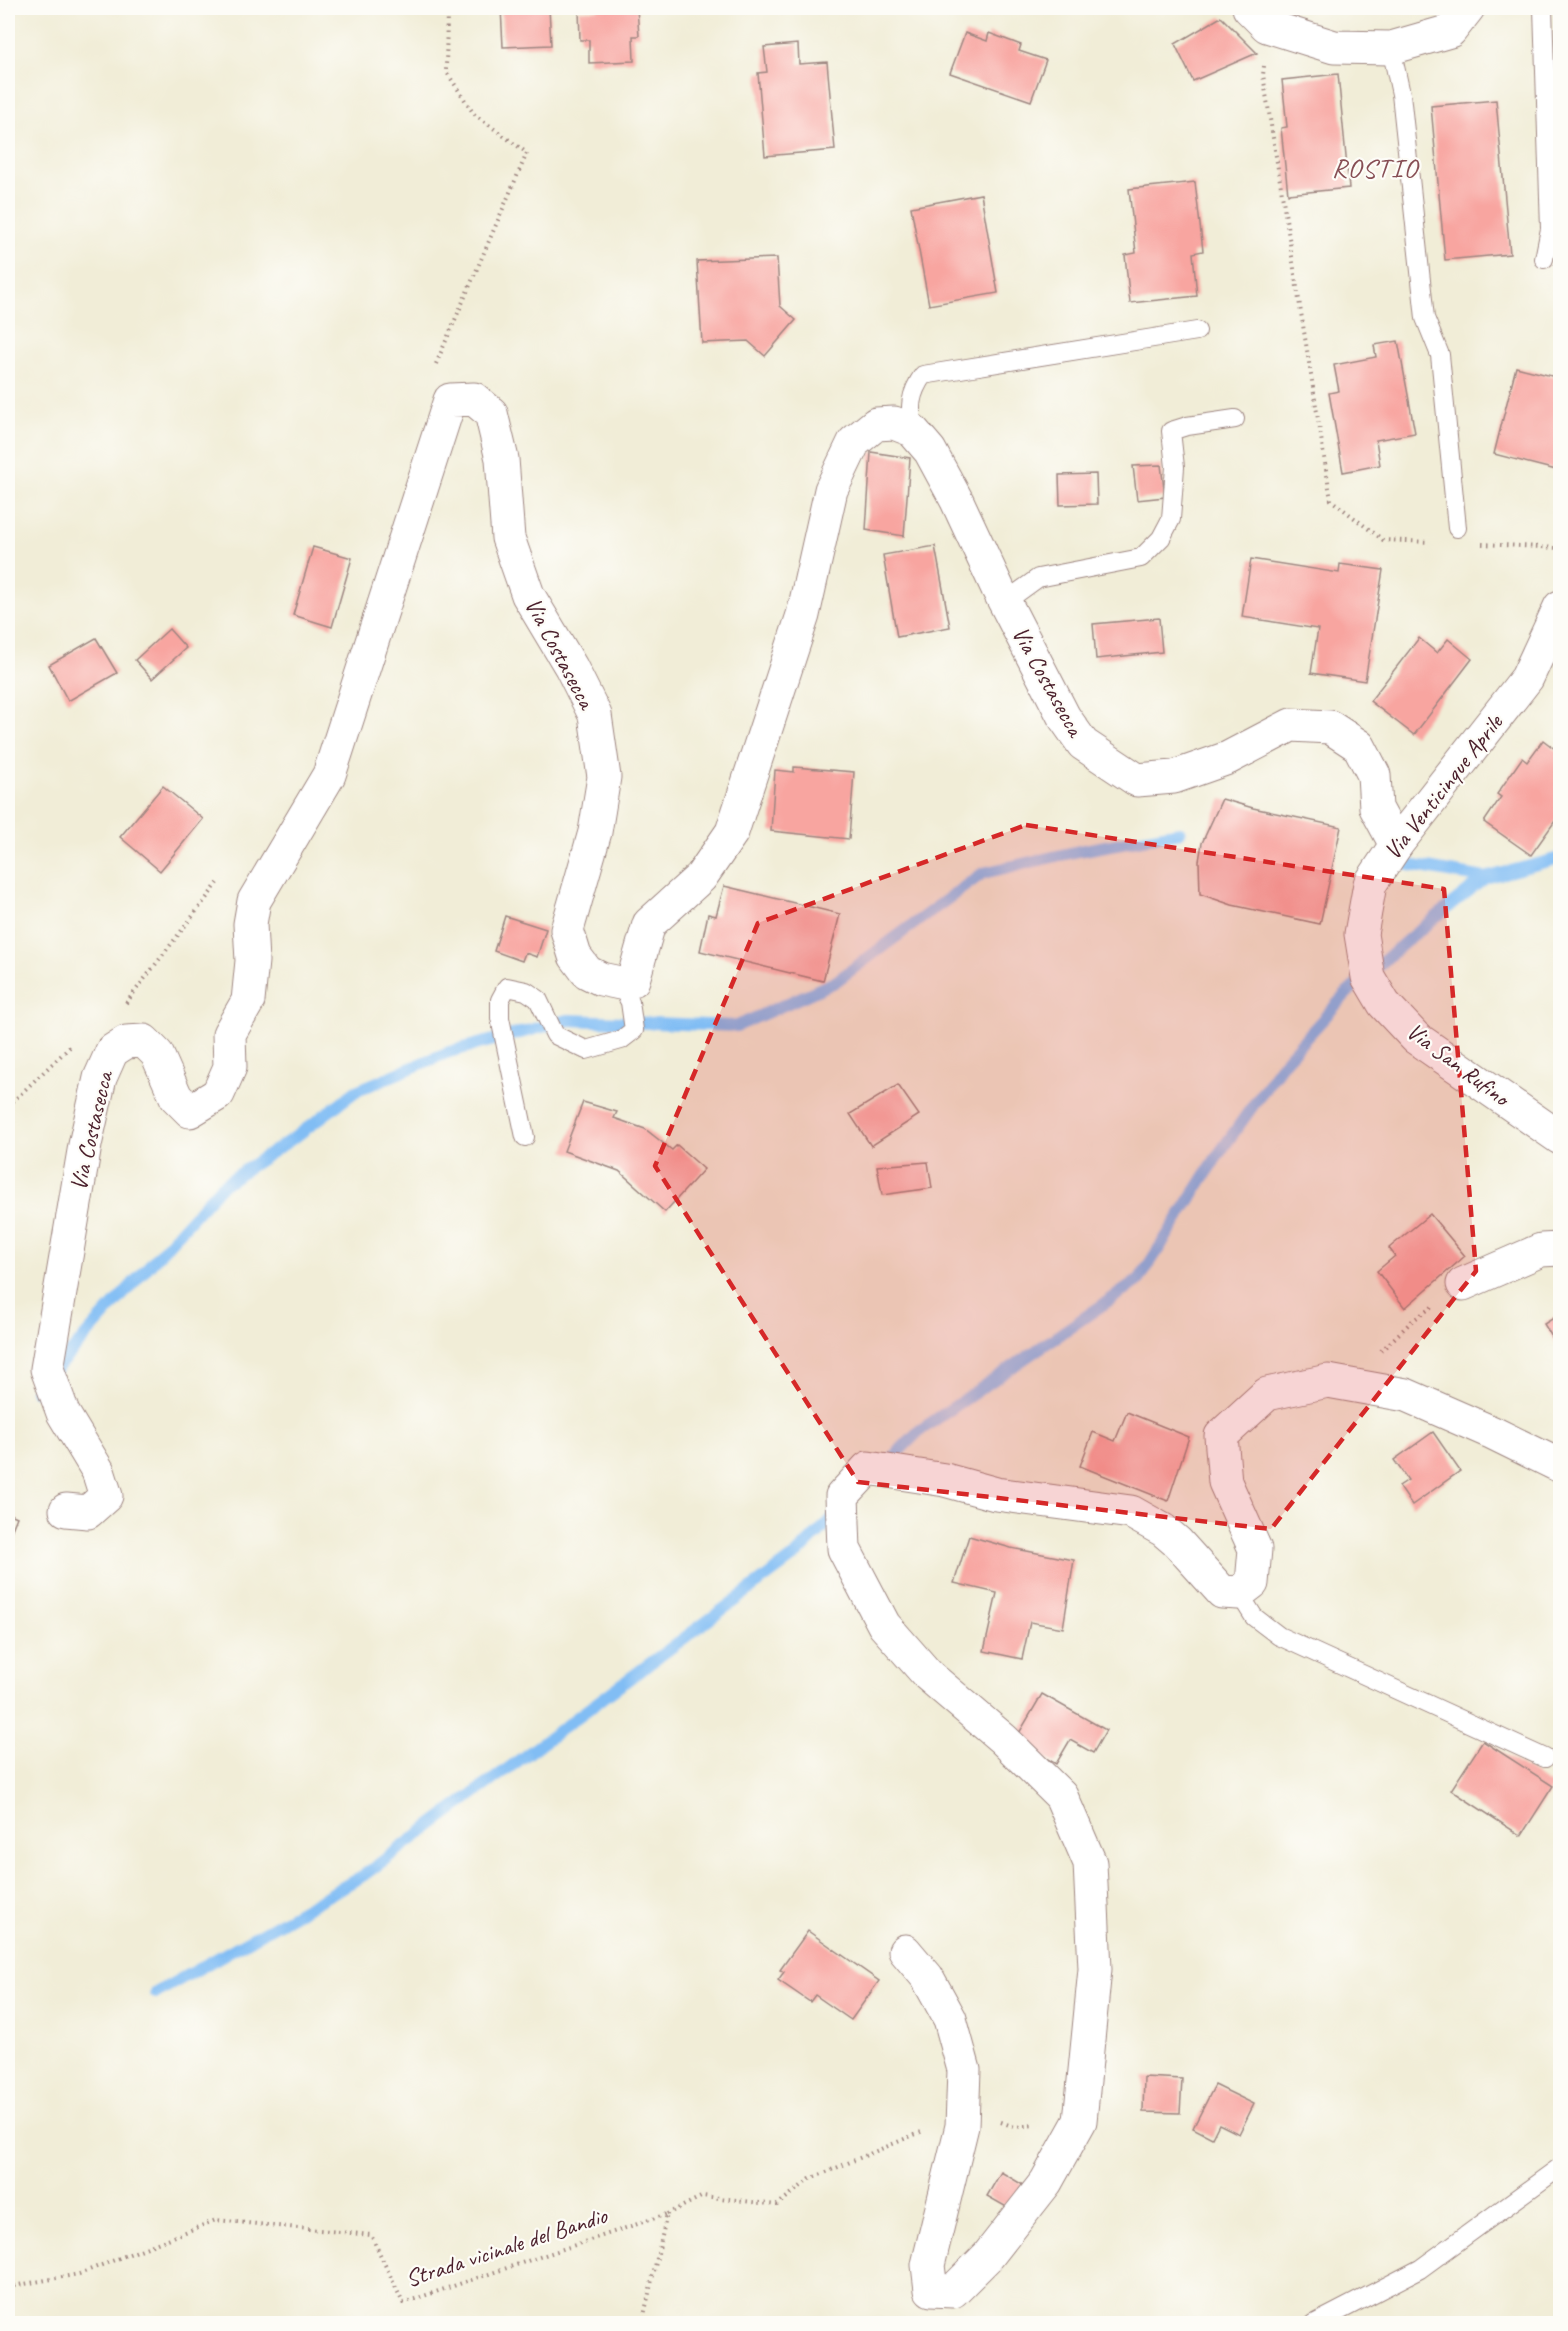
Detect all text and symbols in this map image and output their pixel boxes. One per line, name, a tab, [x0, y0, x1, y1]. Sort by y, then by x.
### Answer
district label: ROSTIO	[1332, 151, 1419, 185]
street label: Via Costasecca	[518, 592, 603, 715]
street label: Via Costasecca	[1006, 621, 1092, 743]
street label: Via Venticinque Aprile	[1377, 707, 1510, 865]
street label: Via San Rufino	[1401, 1016, 1517, 1114]
street label: Via Costasecca	[63, 1067, 120, 1193]
street label: Strada vicinale del Bandio	[402, 2200, 612, 2294]

